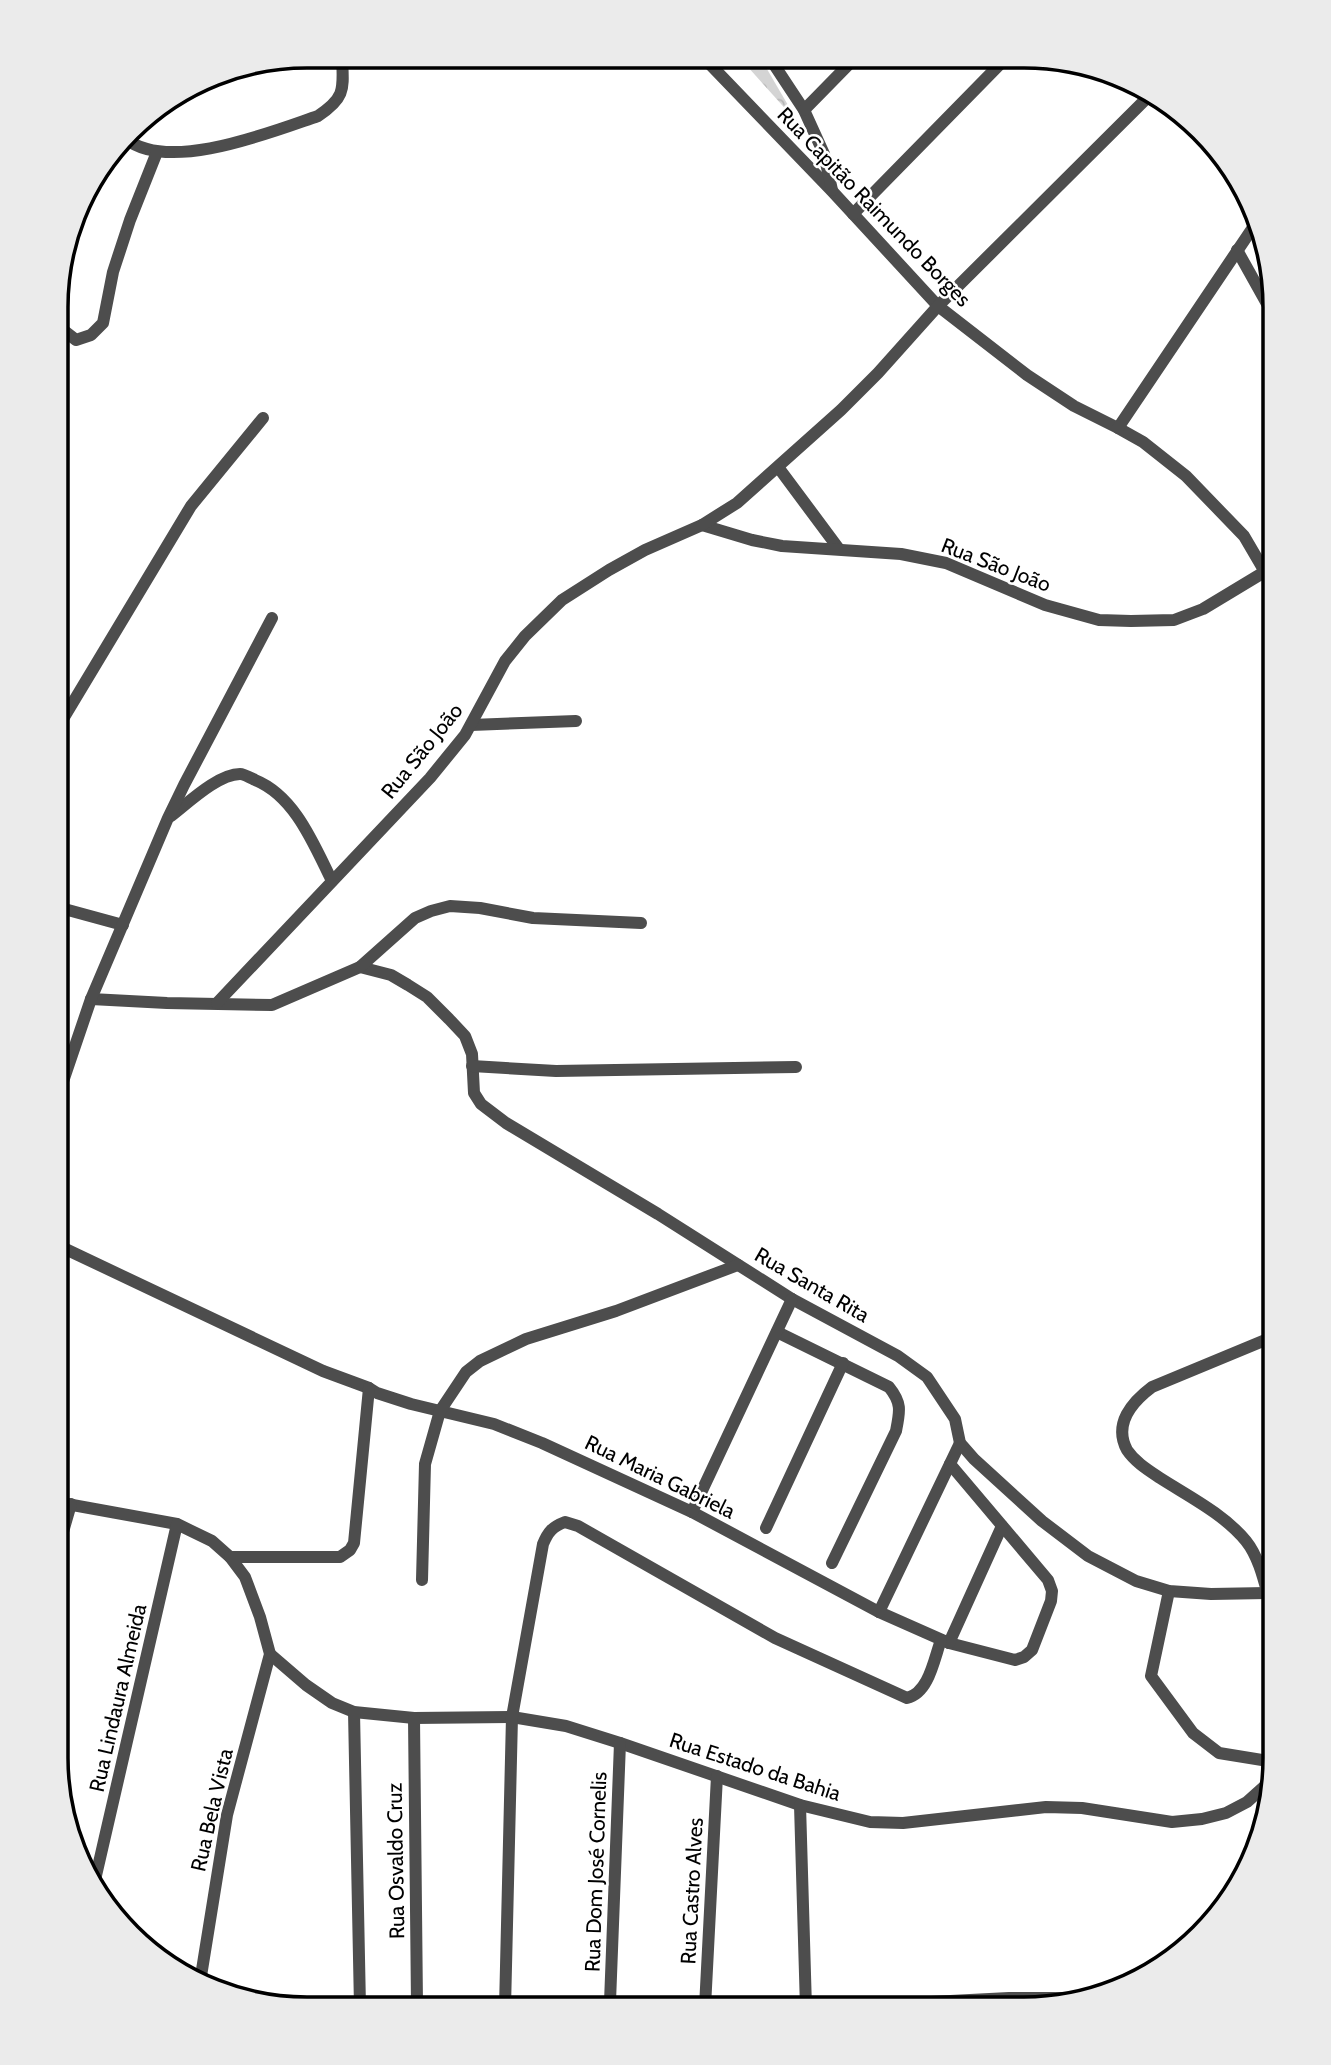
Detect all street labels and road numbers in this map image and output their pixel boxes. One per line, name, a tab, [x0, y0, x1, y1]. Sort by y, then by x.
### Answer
street label: Rua Capitão Raimundo Borges	[772, 102, 976, 312]
street label: Rua São João	[938, 532, 1054, 597]
street label: Rua São João	[376, 698, 468, 803]
street label: Rua Santa Rita	[751, 1242, 874, 1327]
street label: Rua Maria Gabriela	[581, 1429, 739, 1524]
street label: Rua Lindaura Almeida	[84, 1601, 151, 1794]
street label: Rua Estado da Bahia	[666, 1727, 844, 1806]
street label: Rua Bela Vista	[185, 1746, 238, 1874]
street label: Rua Dom José Cornelis	[580, 1771, 611, 1972]
street label: Rua Osvaldo Cruz	[382, 1783, 409, 1939]
street label: Rua Castro Alves	[675, 1817, 708, 1965]

